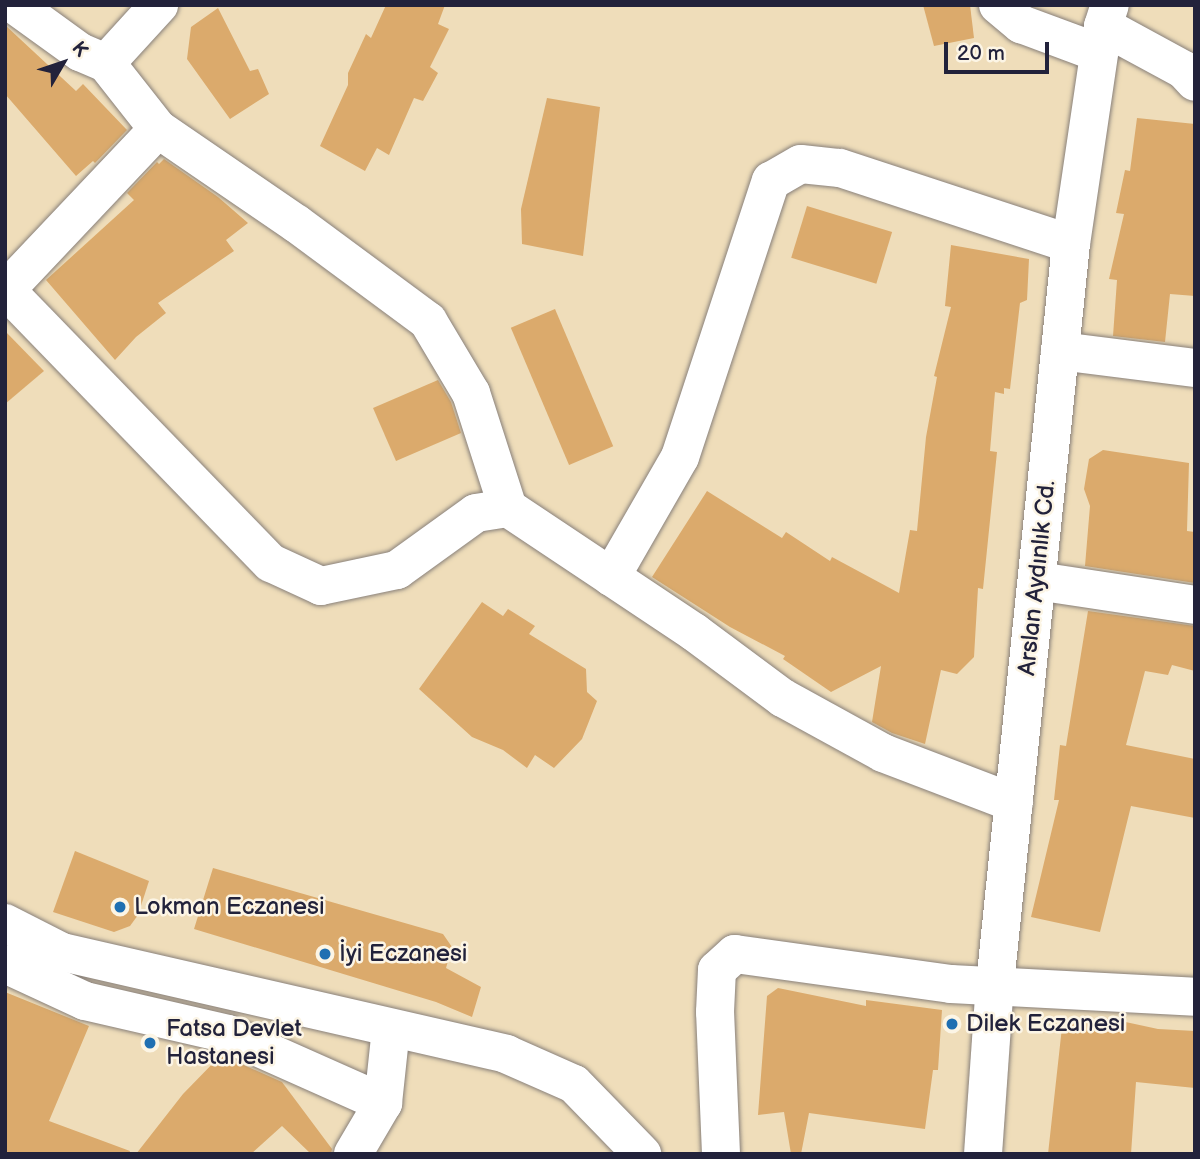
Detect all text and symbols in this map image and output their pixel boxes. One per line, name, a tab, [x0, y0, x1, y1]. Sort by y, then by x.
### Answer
north arrow	[28, 28, 98, 98]
scale bar	[948, 28, 1053, 72]
text: K	[67, 37, 93, 62]
text: 20 m	[957, 41, 1005, 66]
street label: Arslan Aydınlık Cd.	[1012, 479, 1062, 677]
place label: Lokman Eczanesi	[134, 893, 325, 921]
marker: Lokman Eczanesi	[112, 899, 128, 915]
place label: İyi Eczanesi	[339, 940, 467, 968]
marker: İyi Eczanesi	[317, 946, 333, 962]
place label: Dilek Eczanesi	[966, 1010, 1125, 1038]
place label: Fatsa Devlet Hastanesi	[166, 1015, 302, 1071]
marker: Dilek Eczanesi	[944, 1016, 960, 1032]
marker: Fatsa Devlet Hastanesi	[140, 1033, 160, 1053]

